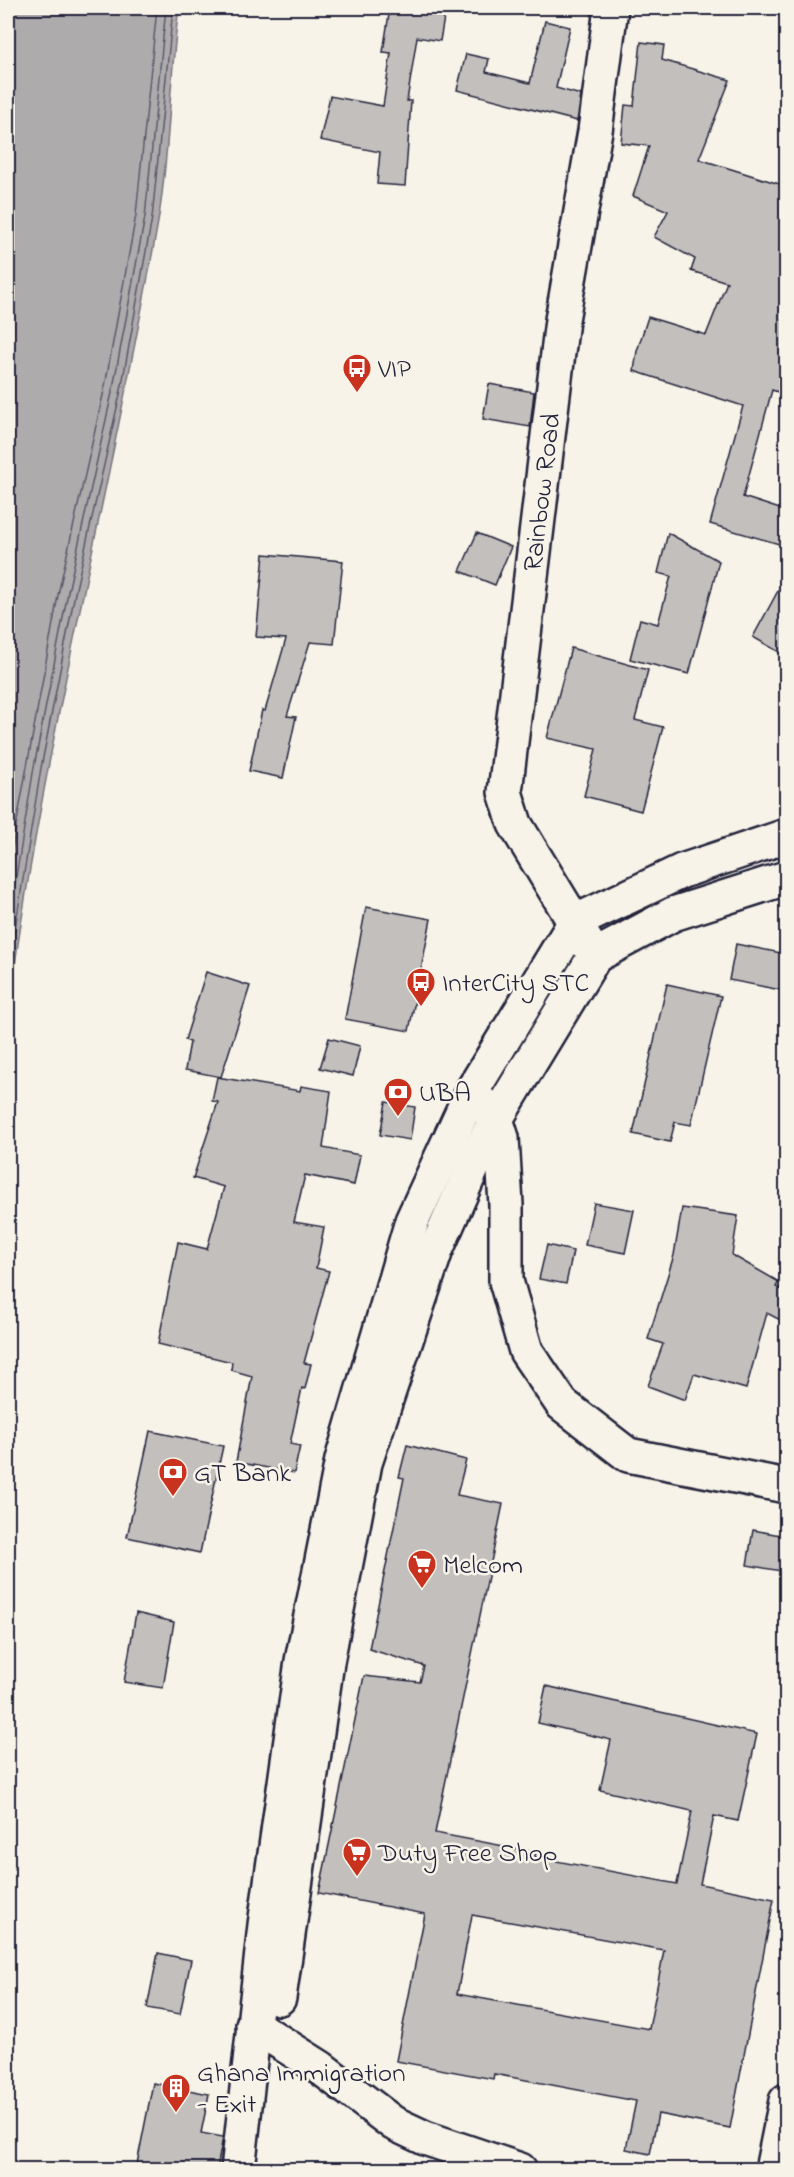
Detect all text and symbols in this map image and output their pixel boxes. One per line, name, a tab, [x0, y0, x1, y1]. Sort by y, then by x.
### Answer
place label: VIP	[377, 351, 411, 390]
bus stop icon: VIP	[341, 352, 373, 394]
street label: Rainbow Road	[514, 411, 573, 574]
place label: InterCity STC	[442, 965, 589, 1004]
bus stop icon: InterCity STC	[405, 966, 437, 1008]
place label: UBA	[419, 1075, 471, 1114]
bank icon: UBA	[382, 1076, 414, 1118]
place label: GT Bank	[194, 1455, 291, 1494]
bank icon: GT Bank	[157, 1456, 189, 1498]
place label: Melcom	[443, 1547, 523, 1586]
supermarket icon: Melcom	[406, 1548, 438, 1590]
place label: Duty Free Shop	[377, 1835, 558, 1874]
supermarket icon: Duty Free Shop	[341, 1836, 373, 1878]
place label: Ghana Immigration - Exit	[197, 2055, 405, 2125]
building icon: Ghana Immigration - Exit	[160, 2072, 192, 2114]

